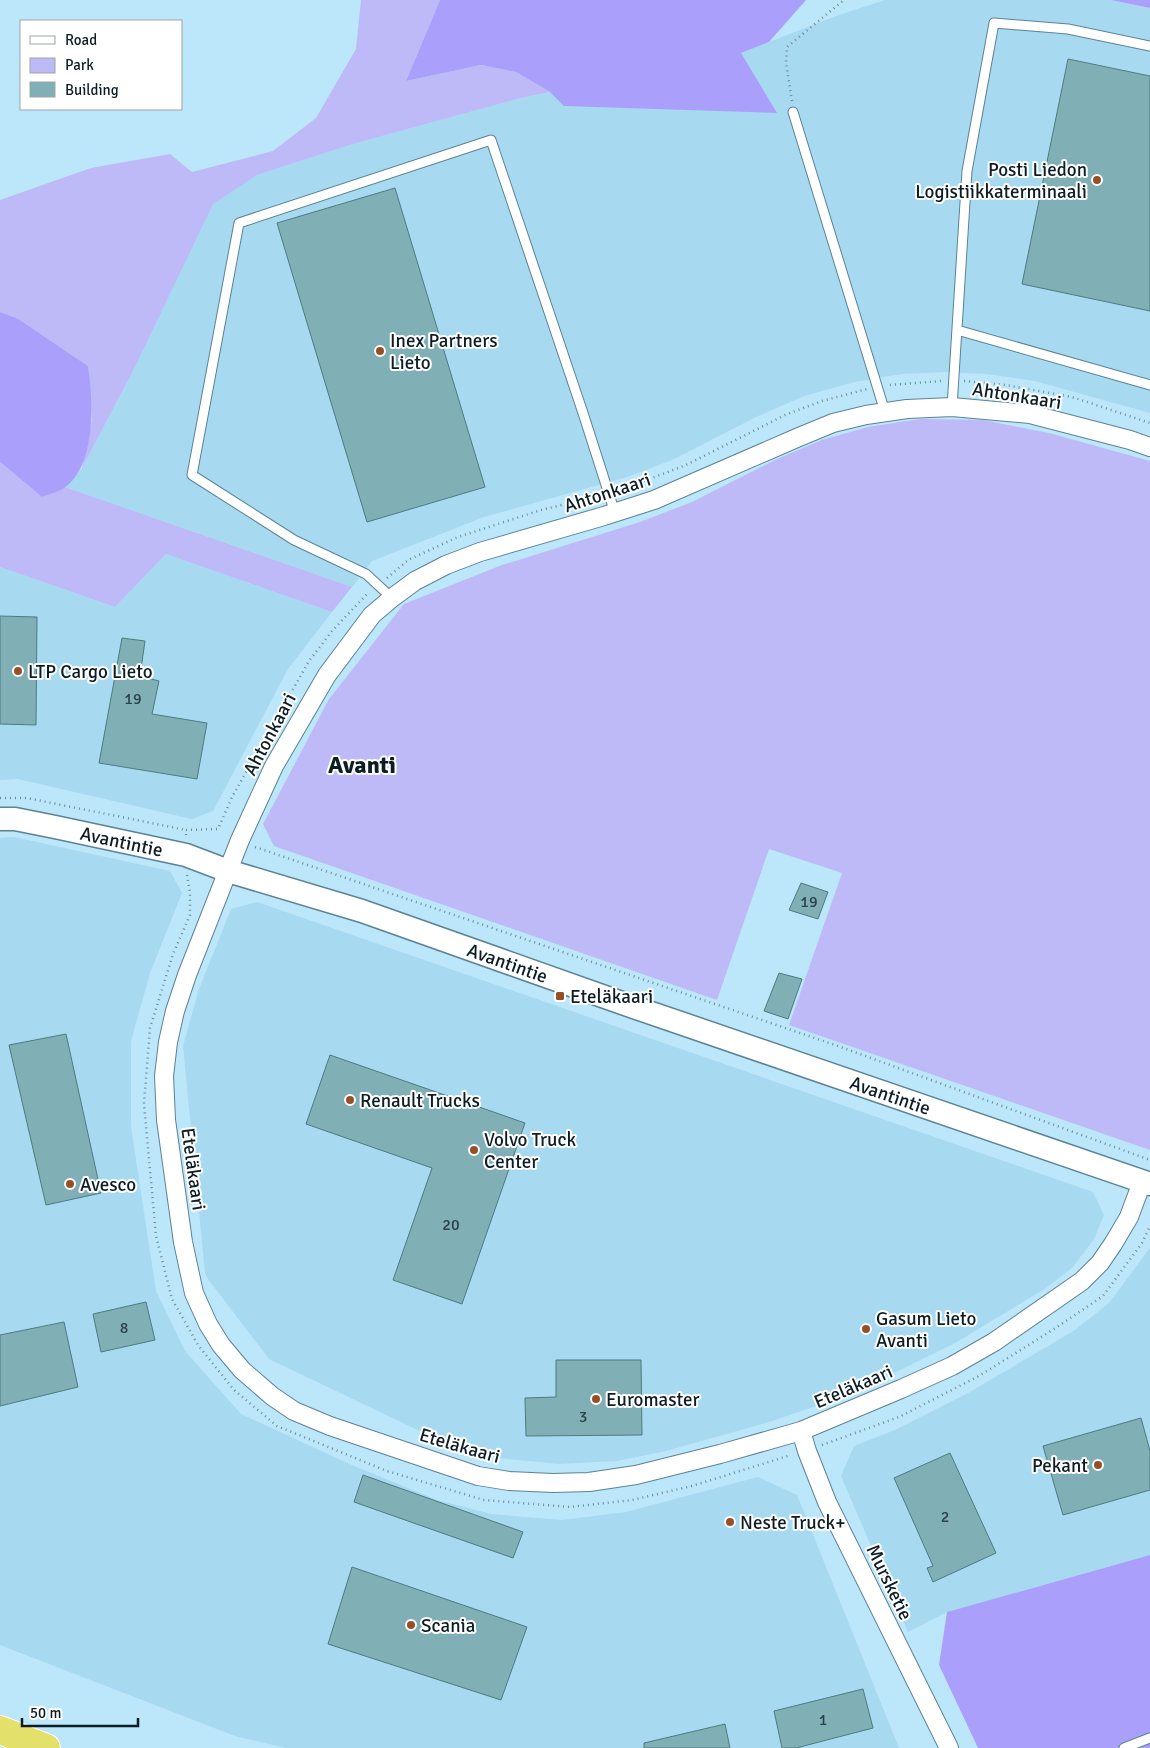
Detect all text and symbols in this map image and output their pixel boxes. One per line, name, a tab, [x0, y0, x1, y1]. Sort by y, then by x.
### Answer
legend	[20, 20, 182, 110]
text: Road	[65, 31, 97, 49]
text: Park	[65, 56, 94, 74]
text: Building	[65, 81, 119, 99]
place label: Posti Liedon Logistiikkaterminaali	[915, 158, 1087, 204]
marker: Posti Liedon Logistiikkaterminaali	[1091, 174, 1103, 186]
place label: Inex Partners Lieto	[390, 329, 498, 375]
marker: Inex Partners Lieto	[374, 345, 386, 357]
street label: Ahtonkaari	[971, 377, 1063, 415]
street label: Ahtonkaari	[561, 468, 654, 518]
place label: LTP Cargo Lieto	[28, 660, 153, 684]
marker: LTP Cargo Lieto	[12, 665, 24, 677]
house number: 19	[124, 689, 142, 709]
street label: Ahtonkaari	[238, 689, 302, 780]
district label: Avanti	[328, 750, 396, 780]
street label: Avantintie	[78, 822, 165, 863]
house number: 19	[800, 892, 818, 912]
street label: Avantintie	[464, 938, 551, 989]
place label: Eteläkaari	[570, 985, 653, 1009]
marker: Eteläkaari	[554, 990, 566, 1002]
street label: Avantintie	[846, 1071, 934, 1121]
place label: Renault Trucks	[360, 1089, 480, 1113]
marker: Renault Trucks	[344, 1094, 356, 1106]
street label: Eteläkaari	[175, 1126, 211, 1212]
place label: Volvo Truck Center	[484, 1128, 576, 1174]
marker: Volvo Truck Center	[468, 1144, 480, 1156]
place label: Avesco	[80, 1173, 136, 1197]
marker: Avesco	[64, 1178, 76, 1190]
house number: 20	[442, 1215, 460, 1235]
place label: Gasum Lieto Avanti	[876, 1307, 977, 1353]
house number: 8	[120, 1318, 128, 1338]
marker: Gasum Lieto Avanti	[860, 1323, 872, 1335]
street label: Eteläkaari	[810, 1360, 896, 1414]
place label: Euromaster	[606, 1388, 700, 1412]
marker: Euromaster	[590, 1393, 602, 1405]
house number: 3	[579, 1407, 587, 1427]
street label: Eteläkaari	[416, 1423, 503, 1469]
place label: Pekant	[1032, 1454, 1088, 1478]
marker: Pekant	[1092, 1459, 1104, 1471]
house number: 2	[941, 1507, 949, 1527]
place label: Neste Truck+	[740, 1511, 845, 1535]
marker: Neste Truck+	[724, 1516, 736, 1528]
street label: Mursketie	[861, 1541, 918, 1624]
place label: Scania	[421, 1614, 475, 1638]
marker: Scania	[405, 1619, 417, 1631]
scale bar	[22, 1696, 139, 1728]
text: 50 m	[30, 1704, 61, 1722]
house number: 1	[819, 1710, 827, 1730]

